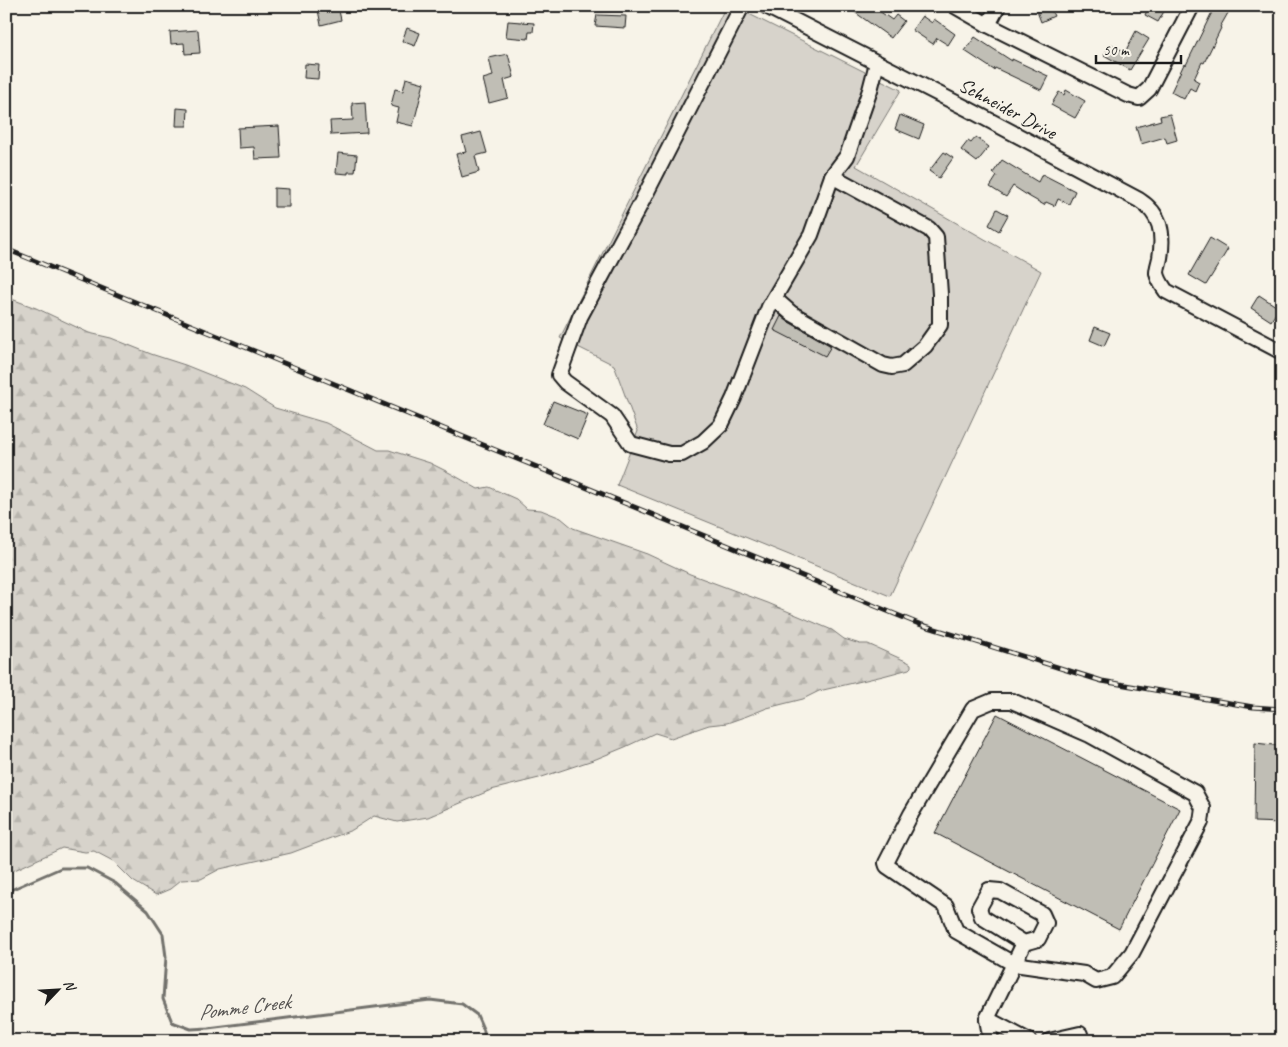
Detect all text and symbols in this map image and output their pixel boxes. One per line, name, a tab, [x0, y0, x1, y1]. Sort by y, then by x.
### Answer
scale bar	[1096, 32, 1180, 64]
text: 50 m	[1103, 41, 1130, 60]
street label: Schneider Drive	[955, 72, 1062, 145]
north arrow	[32, 964, 82, 1014]
text: N	[60, 977, 80, 994]
water label: Pomme Creek	[197, 988, 295, 1026]

